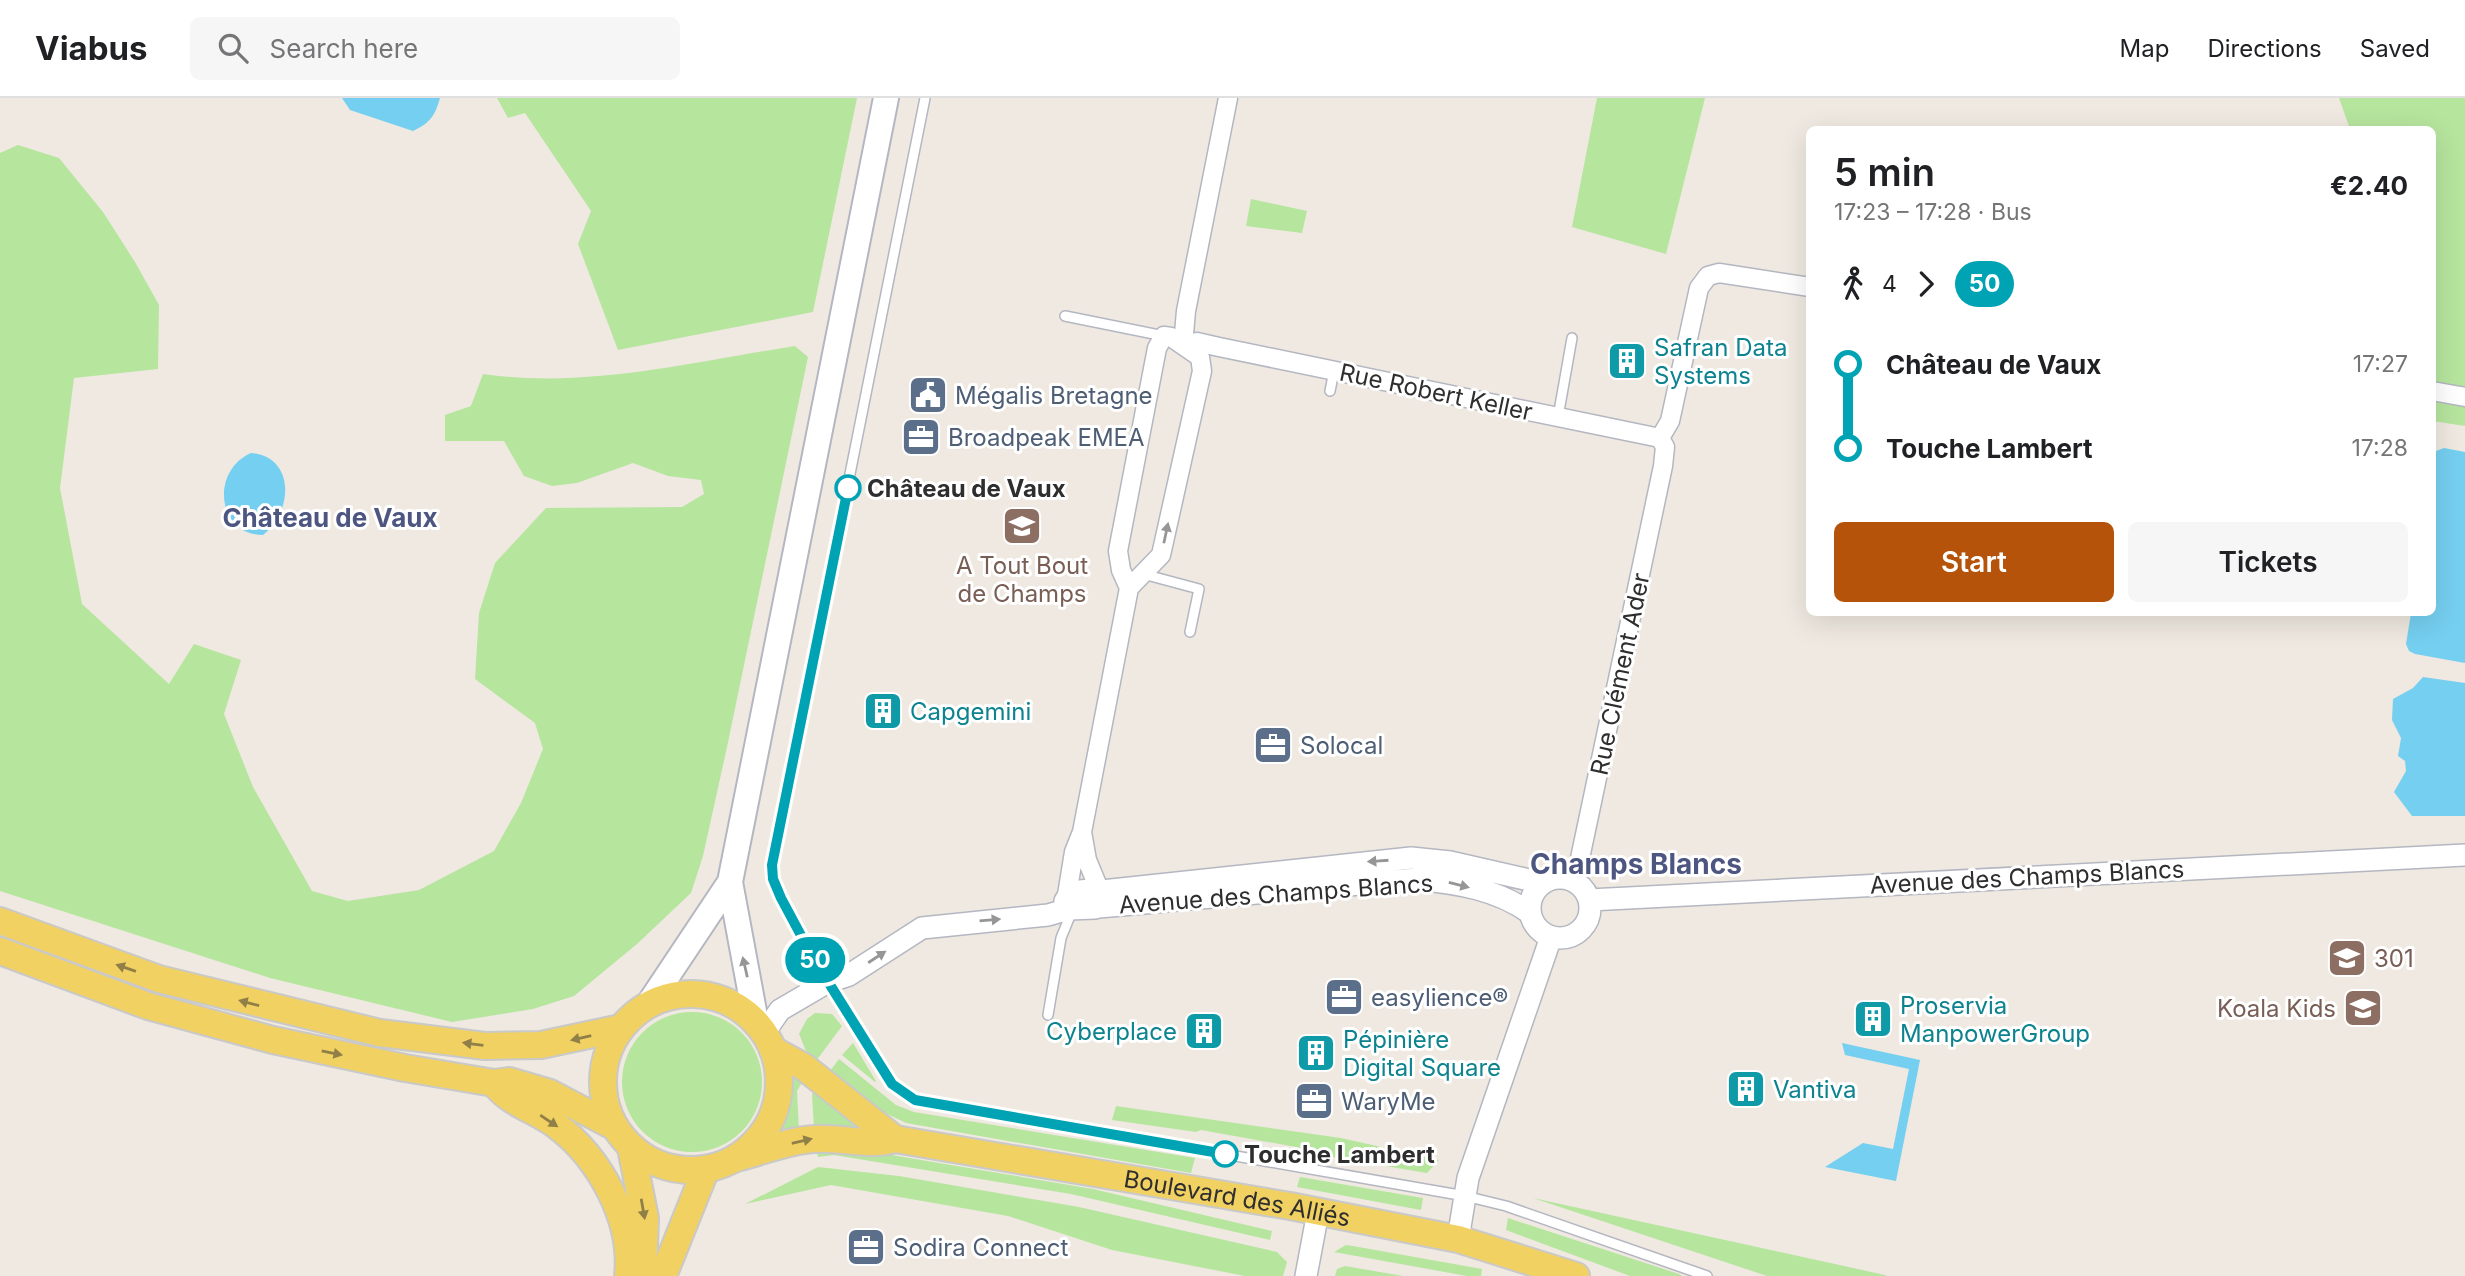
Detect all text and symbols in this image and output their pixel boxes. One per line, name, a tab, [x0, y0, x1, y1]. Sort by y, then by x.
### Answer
search box	[190, 17, 680, 80]
text: Viabus	[35, 28, 148, 68]
icon: search	[214, 29, 252, 67]
text: Search here	[270, 33, 418, 64]
text: Map	[2120, 34, 2169, 63]
text: Directions	[2207, 34, 2322, 63]
text: Saved	[2360, 34, 2430, 63]
text: 5 min	[1834, 149, 1935, 195]
text: €2.40	[2330, 170, 2408, 201]
text: 17:23 – 17:28 · Bus	[1834, 198, 2032, 226]
icon: walk	[1834, 265, 1872, 303]
icon: forward	[1907, 265, 1945, 303]
text: 50	[1969, 269, 2000, 298]
text: 4	[1882, 270, 1897, 298]
place label: Safran Data Systems	[1654, 333, 1787, 390]
building icon: Safran Data Systems	[1606, 340, 1648, 382]
text: Château de Vaux	[1886, 349, 2101, 380]
text: 17:27	[2353, 350, 2408, 378]
street label: Rue Robert Keller	[1337, 357, 1535, 427]
public building icon: Mégalis Bretagne	[907, 374, 949, 416]
place label: Mégalis Bretagne	[955, 381, 1153, 410]
office icon: Broadpeak EMEA	[900, 416, 942, 458]
place label: Broadpeak EMEA	[948, 423, 1145, 452]
text: Touche Lambert	[1886, 433, 2093, 464]
text: 17:28	[2352, 434, 2408, 462]
place label: Château de Vaux	[867, 474, 1066, 503]
marker: Château de Vaux	[835, 475, 861, 501]
district label: Château de Vaux	[222, 502, 438, 533]
school or university icon: A Tout Bout de Champs	[1001, 505, 1043, 547]
one-way arrow	[1161, 522, 1172, 544]
button: Start	[1834, 522, 2114, 602]
button: Tickets	[2128, 522, 2408, 602]
place label: A Tout Bout de Champs	[956, 551, 1088, 608]
street label: Rue Clément Ader	[1584, 570, 1656, 778]
building icon: Capgemini	[862, 690, 904, 732]
place label: Capgemini	[910, 697, 1031, 726]
office icon: Solocal	[1252, 724, 1294, 766]
place label: Solocal	[1300, 731, 1383, 760]
district label: Champs Blancs	[1530, 847, 1742, 881]
street label: Avenue des Champs Blancs	[1869, 854, 2185, 900]
one-way arrow	[1367, 856, 1389, 867]
street label: Avenue des Champs Blancs	[1118, 869, 1434, 919]
one-way arrow	[1449, 880, 1471, 891]
one-way arrow	[979, 914, 1001, 925]
line badge: 50	[784, 937, 846, 983]
school or university icon: 301	[2326, 937, 2368, 979]
place label: 301	[2374, 944, 2414, 973]
text: 50	[799, 945, 831, 974]
one-way arrow	[867, 951, 886, 964]
one-way arrow	[740, 956, 751, 978]
one-way arrow	[115, 962, 136, 973]
office icon: easylience®	[1323, 976, 1365, 1018]
place label: easylience®	[1371, 983, 1508, 1012]
school or university icon: Koala Kids	[2342, 987, 2384, 1029]
place label: Proservia ManpowerGroup	[1900, 991, 2090, 1048]
place label: Koala Kids	[2217, 994, 2336, 1023]
one-way arrow	[239, 997, 260, 1007]
building icon: Proservia ManpowerGroup	[1852, 998, 1894, 1040]
building icon: Cyberplace	[1183, 1010, 1225, 1052]
place label: Cyberplace	[1046, 1017, 1177, 1046]
place label: Pépinière Digital Square	[1343, 1025, 1501, 1082]
building icon: Pépinière Digital Square	[1295, 1032, 1337, 1074]
one-way arrow	[570, 1033, 592, 1044]
one-way arrow	[462, 1039, 484, 1050]
one-way arrow	[321, 1048, 343, 1059]
building icon: Vantiva	[1725, 1068, 1767, 1110]
place label: Vantiva	[1773, 1075, 1857, 1104]
office icon: WaryMe	[1293, 1080, 1335, 1122]
place label: WaryMe	[1341, 1087, 1436, 1116]
one-way arrow	[540, 1114, 558, 1128]
one-way arrow	[791, 1136, 813, 1147]
place label: Touche Lambert	[1244, 1140, 1435, 1169]
marker: Touche Lambert	[1212, 1141, 1238, 1167]
street label: Boulevard des Alliés	[1122, 1164, 1353, 1232]
one-way arrow	[637, 1198, 648, 1220]
office icon: Sodira Connect	[845, 1226, 887, 1268]
place label: Sodira Connect	[893, 1233, 1069, 1262]

